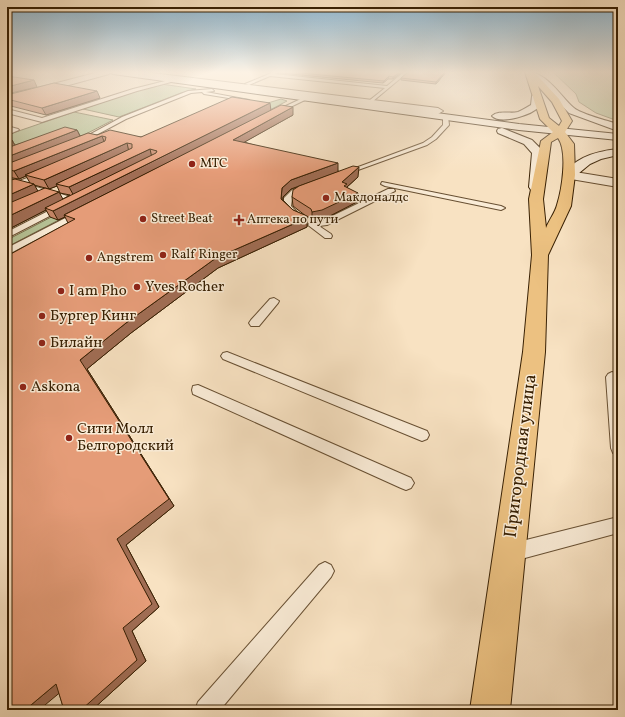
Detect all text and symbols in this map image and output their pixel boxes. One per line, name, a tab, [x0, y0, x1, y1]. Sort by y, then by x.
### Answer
place label: МТС	[200, 155, 228, 173]
marker: МТС	[187, 159, 197, 169]
place label: Макдоналдс	[334, 189, 409, 207]
marker: Макдоналдс	[321, 193, 331, 203]
place label: Street Beat	[151, 210, 213, 228]
place label: Аптека по пути	[247, 211, 338, 229]
marker: Street Beat	[138, 214, 148, 224]
marker: Аптека по пути	[234, 215, 244, 225]
place label: Ralf Ringer	[171, 246, 238, 264]
place label: Angstrem	[97, 249, 154, 267]
marker: Ralf Ringer	[158, 250, 168, 260]
marker: Angstrem	[84, 253, 94, 263]
place label: Yves Rocher	[145, 277, 224, 298]
place label: I am Pho	[69, 281, 127, 302]
marker: Yves Rocher	[132, 282, 142, 292]
marker: I am Pho	[56, 286, 66, 296]
place label: Бургер Кинг	[50, 306, 137, 327]
marker: Бургер Кинг	[37, 311, 47, 321]
place label: Билайн	[50, 333, 102, 354]
marker: Билайн	[37, 338, 47, 348]
street label: Пригородная улица	[499, 373, 543, 539]
place label: Askona	[31, 377, 80, 398]
marker: Askona	[18, 382, 28, 392]
place label: Сити Молл Белгородский	[77, 419, 174, 457]
marker: Сити Молл Белгородский	[64, 433, 74, 443]

